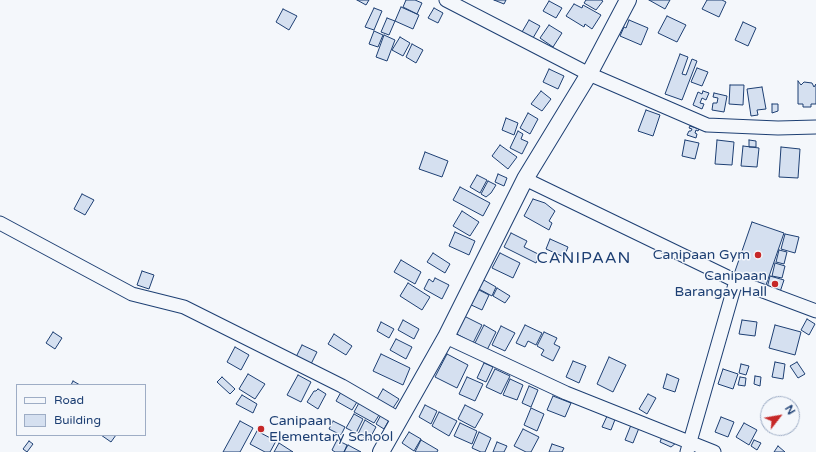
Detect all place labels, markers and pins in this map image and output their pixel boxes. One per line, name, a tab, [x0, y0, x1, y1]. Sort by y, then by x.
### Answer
place label: Canipaan Gym	[653, 247, 750, 263]
marker: Canipaan Gym	[753, 250, 763, 260]
place label: Canipaan Barangay Hall	[675, 268, 767, 300]
marker: Canipaan Barangay Hall	[770, 279, 780, 289]
place label: Canipaan Elementary School	[269, 413, 393, 446]
marker: Canipaan Elementary School	[256, 424, 266, 434]

